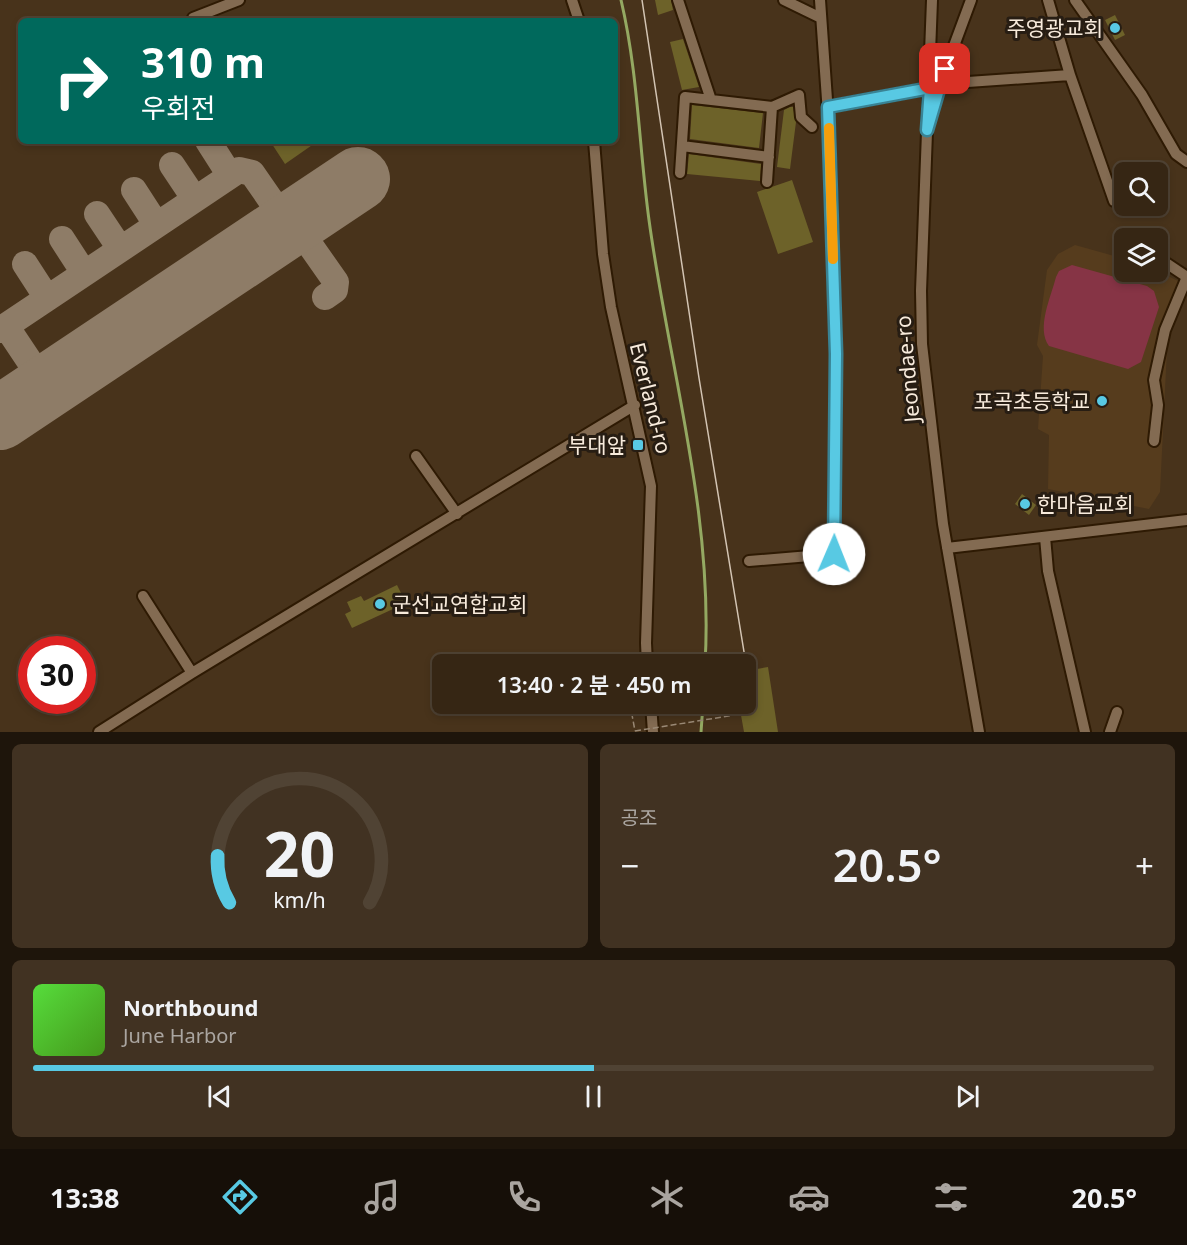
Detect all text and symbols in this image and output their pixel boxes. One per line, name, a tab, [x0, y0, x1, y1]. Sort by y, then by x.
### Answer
place label: 주영광교회	[1006, 14, 1103, 42]
marker: 주영광교회	[1108, 21, 1122, 35]
text: 310 m	[141, 33, 265, 90]
icon: right	[42, 42, 120, 120]
pin	[919, 43, 970, 94]
icon: arrive	[928, 52, 961, 85]
text: 우회전	[141, 89, 216, 126]
map controls	[1114, 162, 1168, 282]
button: search	[1114, 162, 1168, 216]
button: layers	[1114, 228, 1168, 282]
street label: Jeondae-ro	[888, 314, 926, 426]
street label: Everland-ro	[624, 339, 678, 457]
place label: 포곡초등학교	[974, 387, 1090, 415]
marker: 포곡초등학교	[1095, 394, 1109, 408]
place label: 부대앞	[568, 431, 626, 459]
marker: 부대앞	[631, 438, 645, 452]
place label: 한마음교회	[1037, 490, 1134, 518]
marker: 한마음교회	[1018, 497, 1032, 511]
position arrow	[802, 522, 866, 586]
place label: 군선교연합교회	[392, 590, 527, 618]
marker: 군선교연합교회	[373, 597, 387, 611]
speed limit sign: 30	[18, 636, 96, 714]
text: 13:40 · 2 분 · 450 m	[497, 669, 691, 699]
text: 공조	[621, 804, 657, 831]
text: 20	[264, 810, 335, 895]
text: 20.5°	[833, 834, 942, 895]
text: −	[621, 843, 639, 888]
text: +	[1135, 843, 1154, 888]
text: km/h	[273, 885, 326, 914]
text: Northbound	[123, 992, 258, 1022]
text: June Harbor	[123, 1022, 237, 1049]
icon: previous	[203, 1080, 236, 1113]
icon: pause	[577, 1080, 610, 1113]
icon: next	[951, 1080, 984, 1113]
icon: directions	[219, 1176, 261, 1218]
icon: music	[361, 1176, 403, 1218]
icon: phone	[503, 1176, 545, 1218]
icon: climate	[646, 1176, 688, 1218]
icon: car	[788, 1176, 830, 1218]
icon: filters	[930, 1176, 972, 1218]
text: 13:38	[50, 1179, 119, 1216]
text: 20.5°	[1072, 1179, 1137, 1216]

